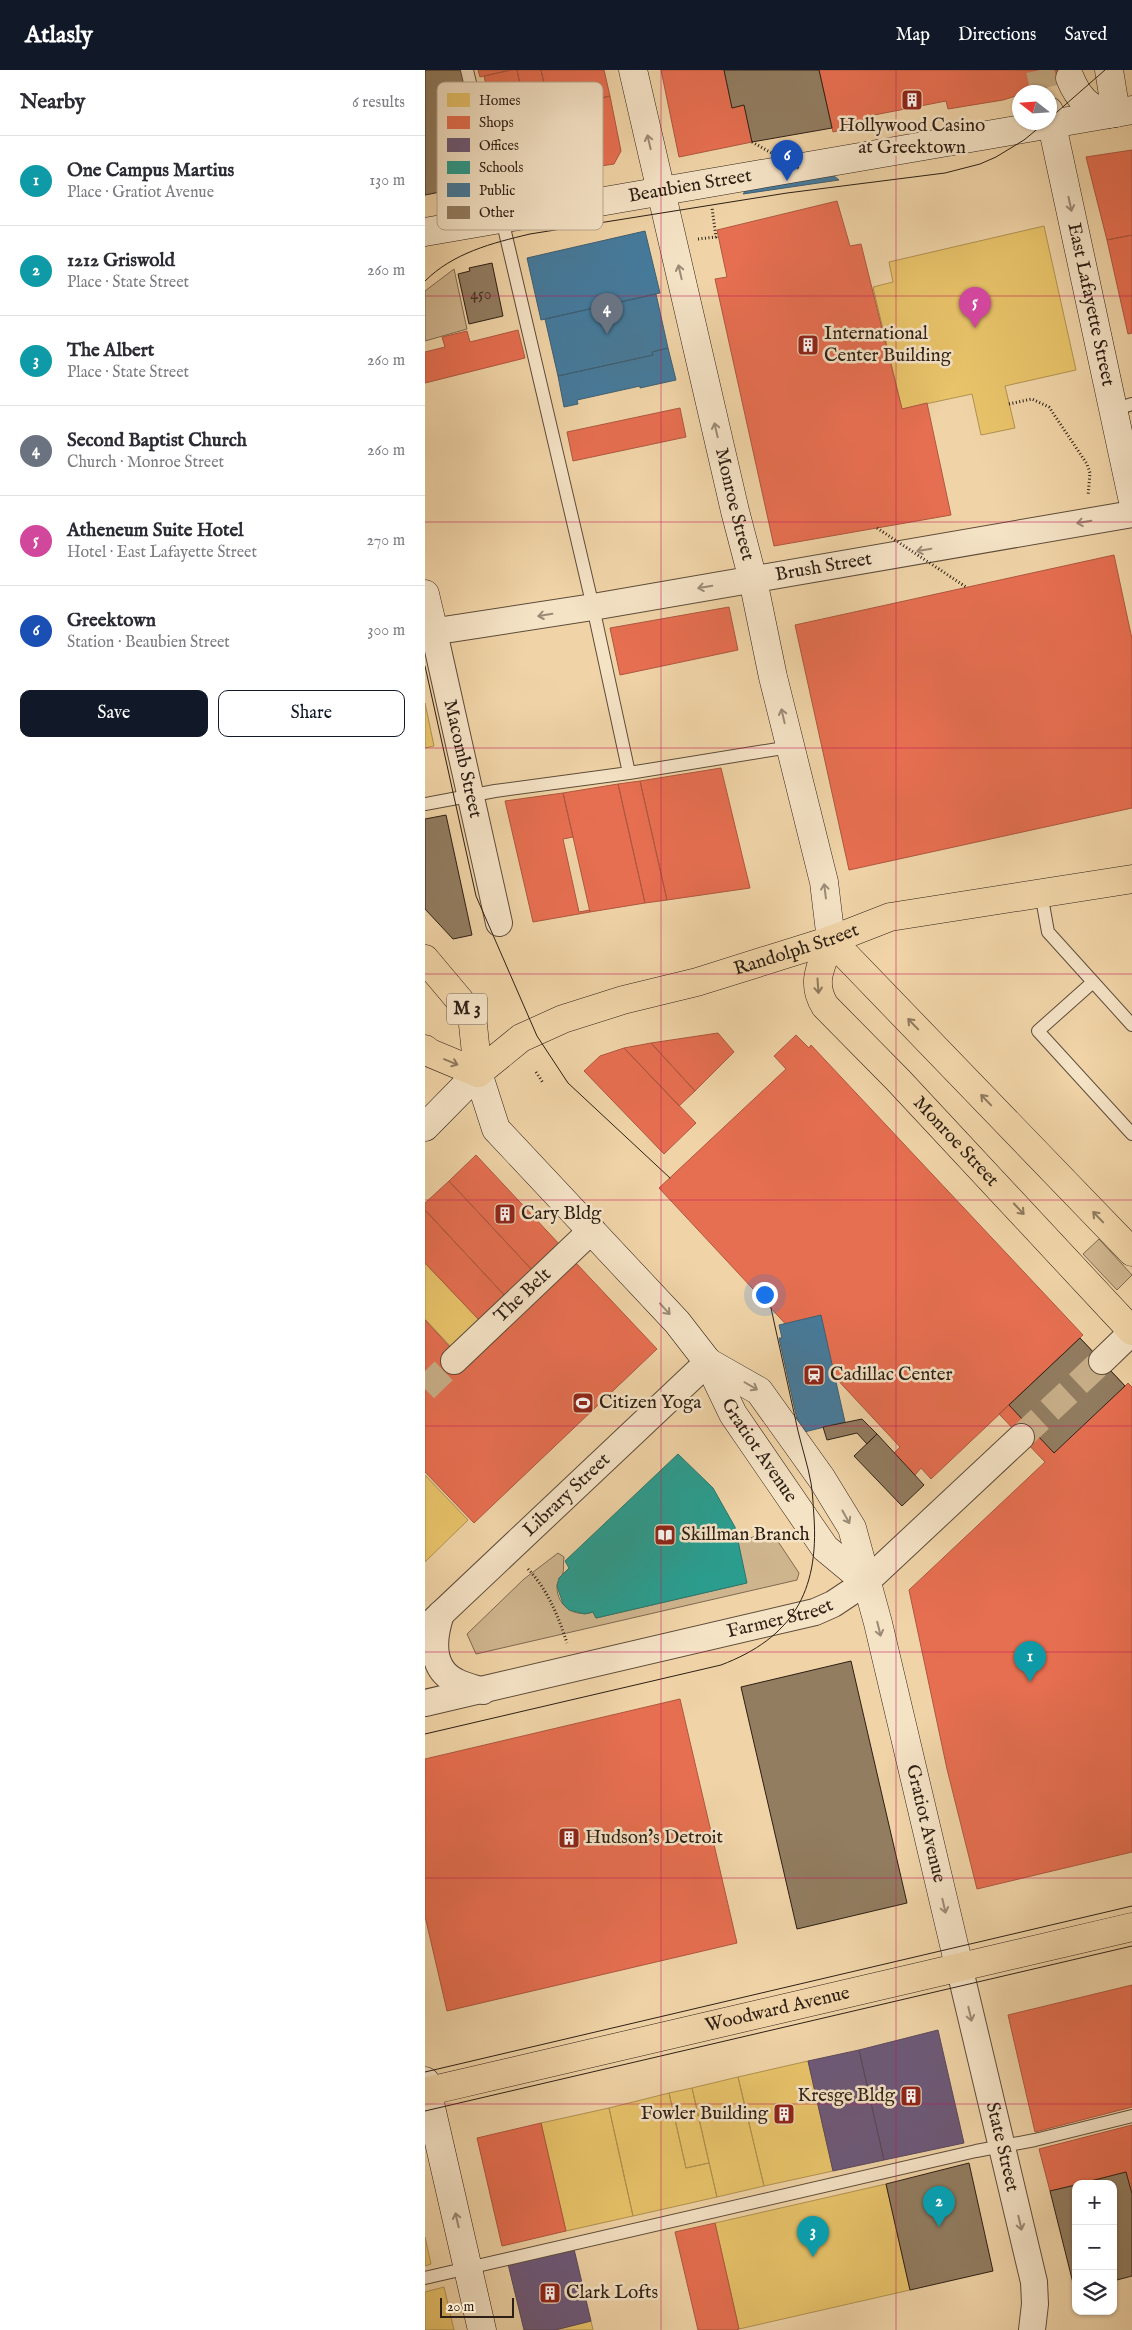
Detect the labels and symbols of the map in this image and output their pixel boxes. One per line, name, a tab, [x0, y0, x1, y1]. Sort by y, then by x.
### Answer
legend	[437, 82, 603, 230]
north arrow	[1012, 85, 1057, 130]
building icon: Hollywood Casino at Greektown	[900, 88, 924, 112]
text: Homes	[479, 92, 521, 110]
text: Shops	[479, 114, 514, 132]
place label: Hollywood Casino at Greektown	[839, 114, 985, 160]
one-way arrow	[644, 135, 653, 151]
text: Offices	[479, 137, 519, 155]
pin: 6	[771, 140, 803, 181]
text: Schools	[479, 159, 523, 177]
street label: Beaubien Street	[627, 164, 754, 209]
text: Public	[479, 182, 515, 200]
one-way arrow	[1065, 195, 1075, 211]
text: Other	[479, 204, 514, 222]
street label: East Lafayette Street	[1061, 221, 1120, 389]
one-way arrow	[675, 265, 684, 281]
house number: 450	[470, 285, 492, 305]
pin: 5	[959, 287, 991, 328]
pin: 4	[591, 293, 623, 334]
place label: International Center Building	[824, 322, 952, 368]
building icon: International Center Building	[796, 333, 820, 357]
one-way arrow	[711, 423, 720, 439]
street label: Monroe Street	[709, 446, 760, 564]
one-way arrow	[1076, 518, 1092, 528]
one-way arrow	[916, 545, 932, 555]
street label: Brush Street	[773, 547, 874, 587]
one-way arrow	[698, 583, 714, 593]
one-way arrow	[537, 610, 553, 620]
street label: Macomb Street	[437, 697, 487, 821]
one-way arrow	[778, 709, 787, 725]
one-way arrow	[820, 884, 830, 900]
street label: Randolph Street	[731, 918, 863, 982]
one-way arrow	[814, 977, 823, 993]
road number: M 3	[447, 994, 487, 1024]
one-way arrow	[907, 1018, 919, 1031]
one-way arrow	[443, 1058, 458, 1067]
street label: Monroe Street	[907, 1091, 1004, 1193]
one-way arrow	[980, 1094, 992, 1106]
building icon: Cary Bldg	[493, 1202, 517, 1226]
place label: Cary Bldg	[521, 1202, 602, 1226]
one-way arrow	[1013, 1203, 1025, 1216]
one-way arrow	[1092, 1211, 1104, 1224]
street label: The Belt	[489, 1262, 557, 1328]
your location	[752, 1282, 778, 1308]
one-way arrow	[659, 1302, 671, 1315]
station icon: Cadillac Center	[802, 1363, 826, 1387]
place label: Cadillac Center	[830, 1363, 953, 1387]
one-way arrow	[743, 1382, 757, 1392]
sports icon: Citizen Yoga	[571, 1391, 595, 1415]
place label: Citizen Yoga	[599, 1391, 702, 1415]
street label: Gratiot Avenue	[715, 1395, 803, 1508]
street label: Library Street	[518, 1448, 616, 1542]
one-way arrow	[841, 1509, 851, 1524]
library icon: Skillman Branch	[653, 1523, 677, 1547]
place label: Skillman Branch	[681, 1523, 810, 1547]
street label: Farmer Street	[725, 1593, 838, 1644]
one-way arrow	[875, 1621, 884, 1637]
pin: 1	[1014, 1641, 1046, 1682]
street label: Gratiot Avenue	[900, 1762, 951, 1885]
building icon: Hudson's Detroit	[557, 1826, 581, 1850]
place label: Hudson's Detroit	[585, 1826, 724, 1850]
one-way arrow	[940, 1898, 949, 1914]
street label: Woodward Avenue	[703, 1981, 852, 2038]
one-way arrow	[966, 2005, 975, 2021]
place label: Kresge Bldg	[798, 2084, 896, 2108]
building icon: Kresge Bldg	[899, 2084, 923, 2108]
street label: State Street	[980, 2100, 1024, 2195]
place label: Fowler Building	[640, 2102, 769, 2126]
building icon: Fowler Building	[772, 2102, 796, 2126]
pin: 2	[923, 2186, 955, 2227]
one-way arrow	[452, 2212, 461, 2228]
one-way arrow	[1016, 2214, 1025, 2230]
pin: 3	[797, 2216, 829, 2257]
building icon: Clark Lofts	[538, 2281, 562, 2305]
place label: Clark Lofts	[566, 2281, 658, 2305]
scale bar	[440, 2295, 514, 2318]

